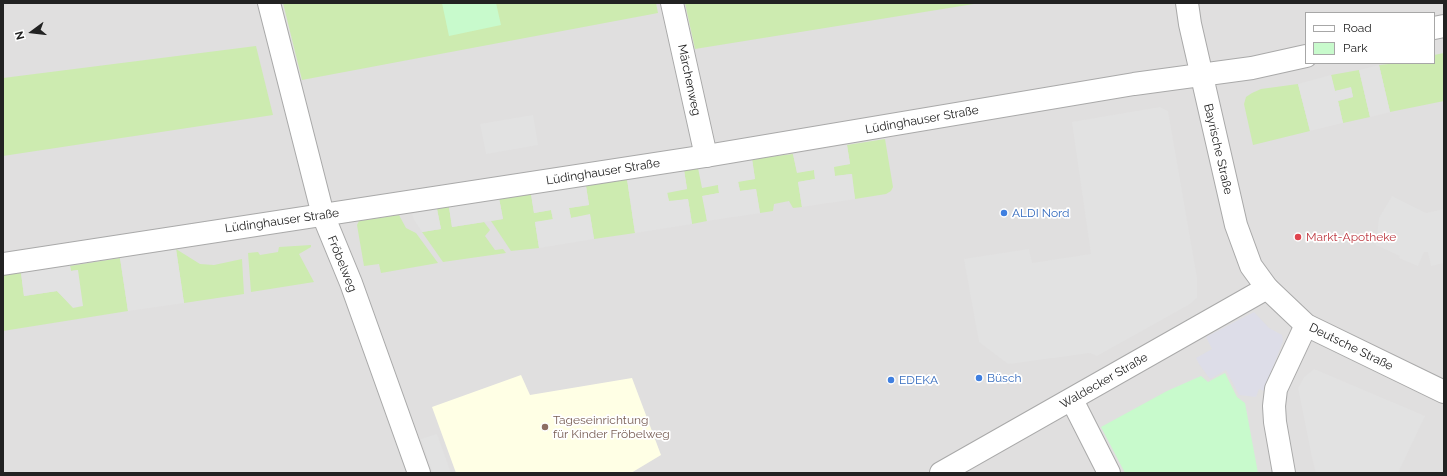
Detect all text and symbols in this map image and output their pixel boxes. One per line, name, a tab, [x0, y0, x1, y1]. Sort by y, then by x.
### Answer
north arrow	[12, 12, 52, 52]
legend	[1305, 12, 1435, 64]
text: Road	[1343, 21, 1372, 35]
text: N	[13, 29, 27, 41]
text: Park	[1343, 41, 1368, 55]
street label: Märchenweg	[674, 43, 704, 117]
street label: Bayrische Straße	[1201, 102, 1235, 196]
street label: Lüdinghauser Straße	[864, 103, 980, 137]
street label: Lüdinghauser Straße	[545, 156, 661, 188]
street label: Lüdinghauser Straße	[224, 206, 340, 236]
place label: ALDI Nord	[1012, 206, 1070, 220]
marker: ALDI Nord	[999, 208, 1009, 218]
place label: Markt-Apotheke	[1306, 230, 1396, 244]
marker: Markt-Apotheke	[1293, 232, 1303, 242]
street label: Fröbelweg	[324, 234, 360, 294]
street label: Deutsche Straße	[1307, 320, 1395, 374]
street label: Waldecker Straße	[1058, 350, 1150, 412]
place label: Büsch	[987, 371, 1021, 385]
place label: EDEKA	[899, 373, 938, 387]
marker: Büsch	[974, 373, 984, 383]
marker: EDEKA	[886, 375, 896, 385]
place label: Tageseinrichtung für Kinder Fröbelweg	[553, 413, 670, 441]
marker: Tageseinrichtung für Kinder Fröbelweg	[540, 422, 550, 432]

